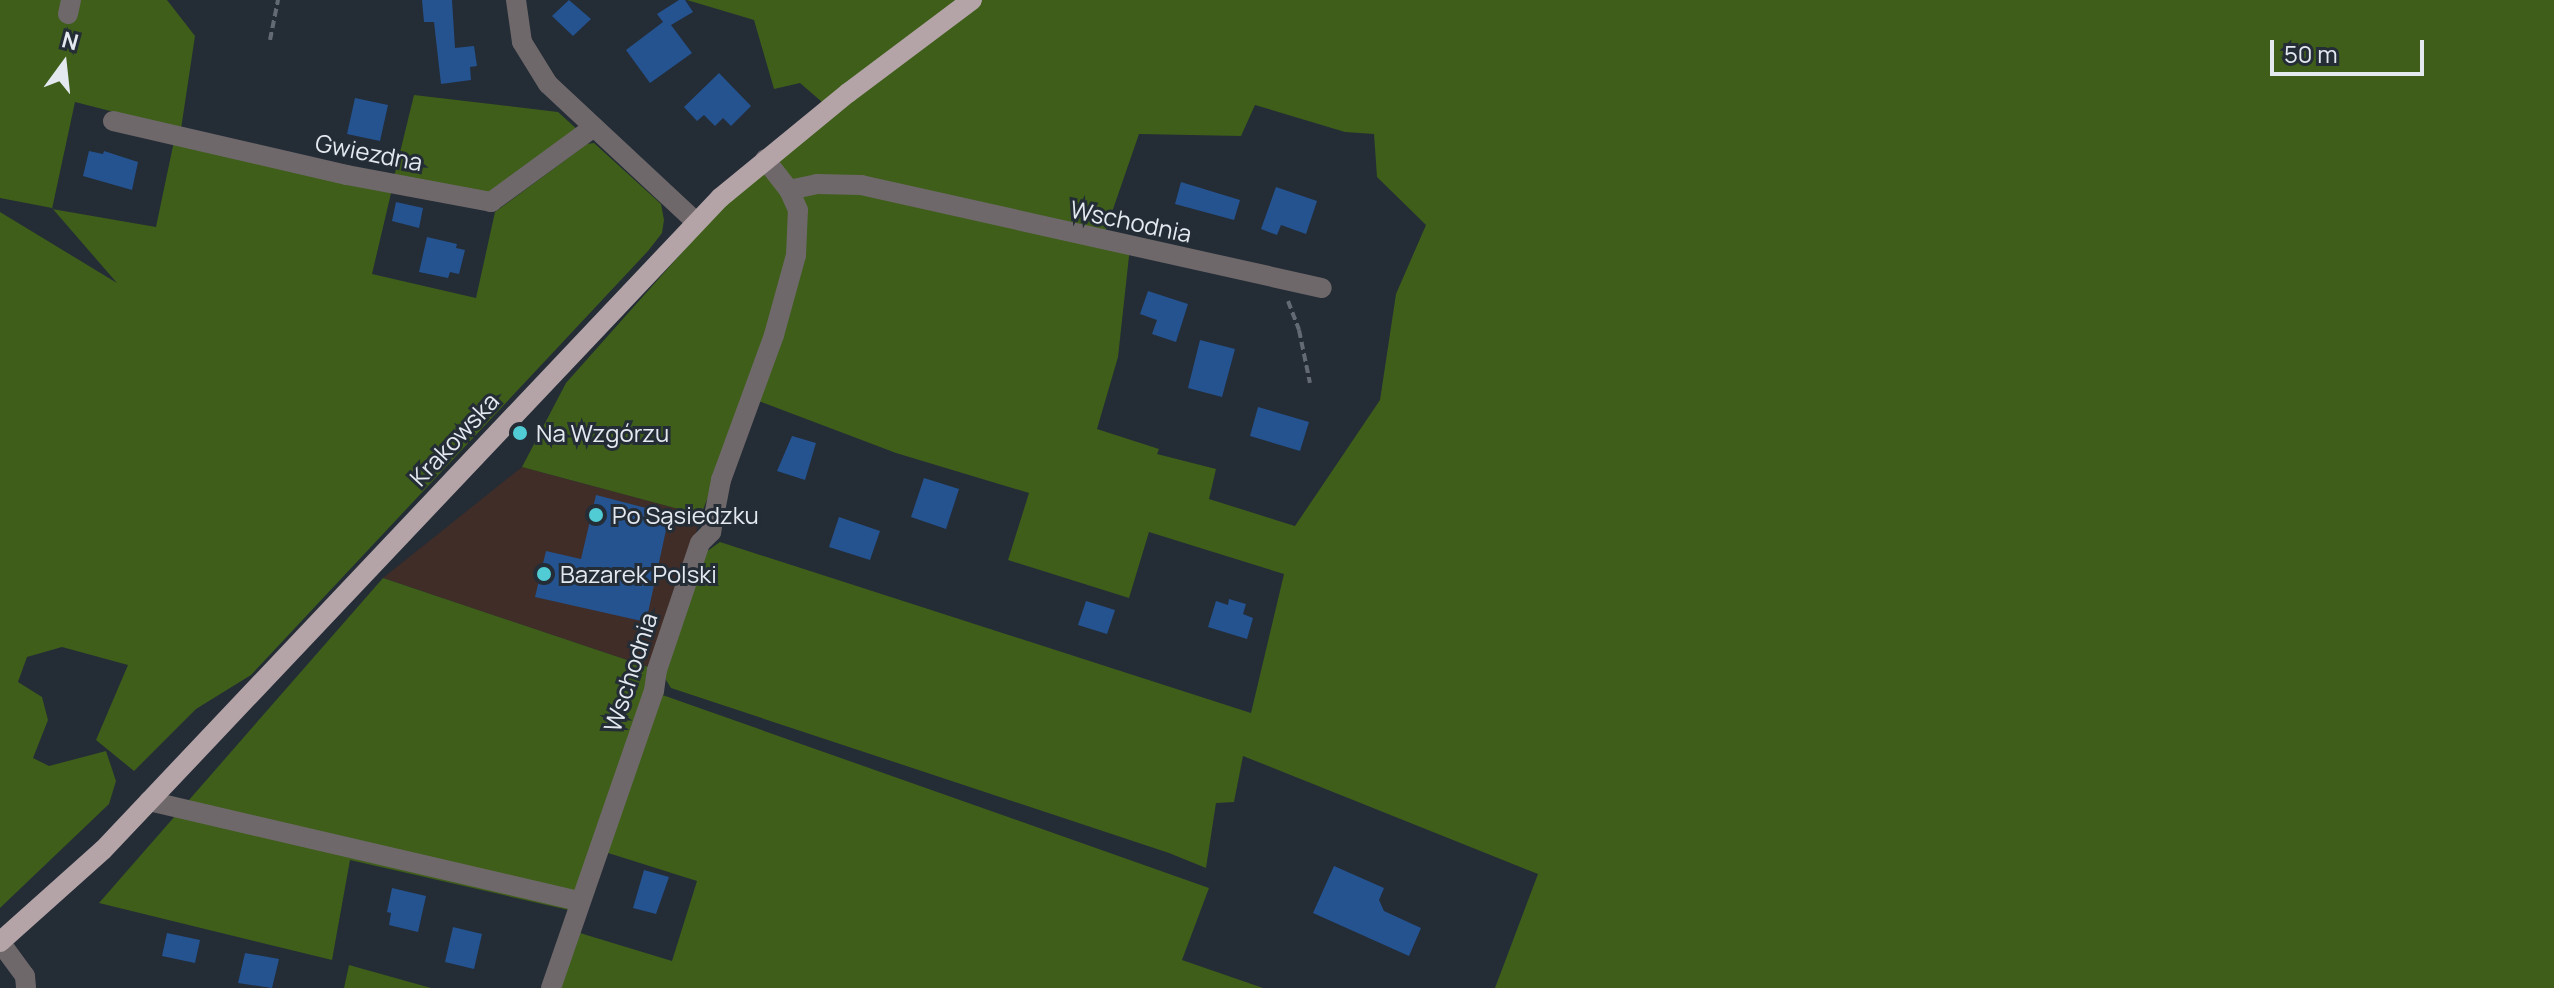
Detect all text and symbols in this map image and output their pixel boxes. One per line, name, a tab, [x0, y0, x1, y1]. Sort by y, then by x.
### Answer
north arrow	[24, 24, 104, 104]
text: N	[59, 24, 82, 57]
scale bar	[2274, 24, 2428, 74]
text: 50 m	[2284, 37, 2338, 70]
street label: Gwiezdna	[313, 128, 425, 176]
street label: Wschodnia	[1068, 194, 1194, 248]
street label: Krakowska	[404, 386, 504, 492]
place label: Na Wzgórzu	[536, 419, 669, 447]
marker: Na Wzgórzu	[511, 424, 529, 442]
place label: Po Sąsiedzku	[612, 501, 759, 529]
marker: Po Sąsiedzku	[587, 506, 605, 524]
place label: Bazarek Polski	[560, 560, 717, 588]
marker: Bazarek Polski	[535, 565, 553, 583]
street label: Wschodnia	[597, 609, 663, 735]

